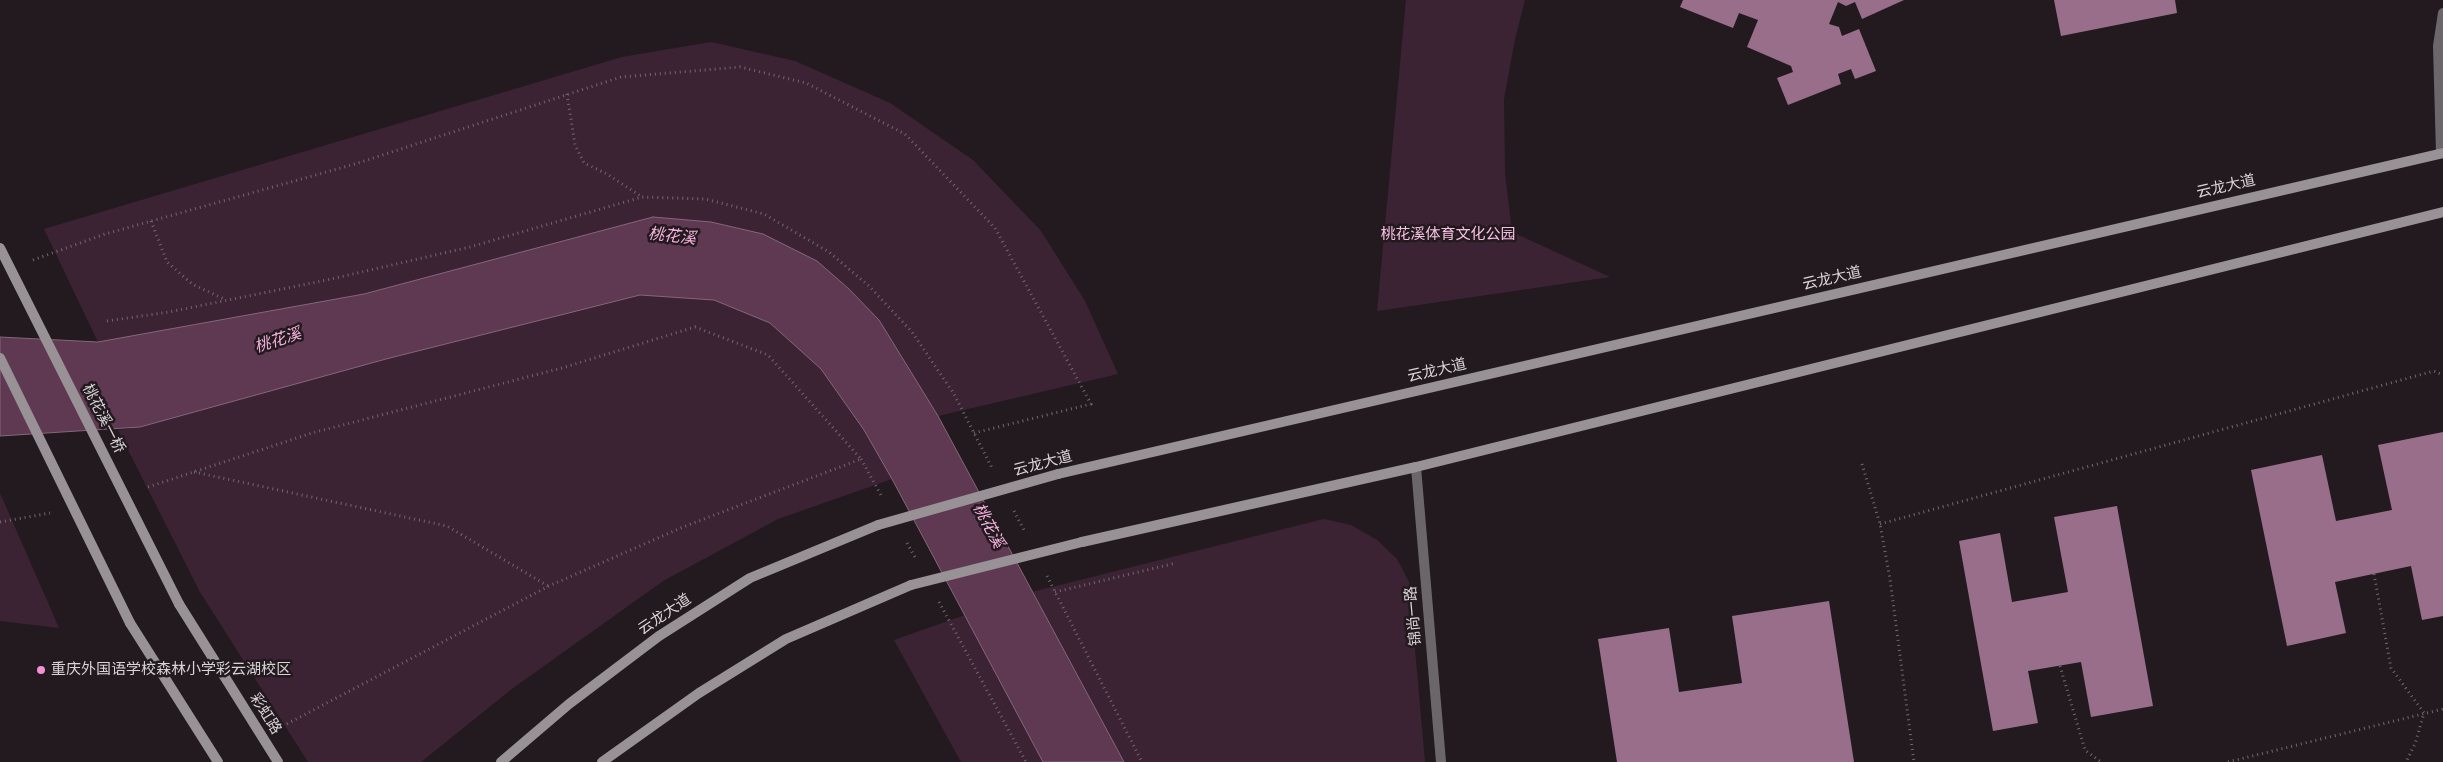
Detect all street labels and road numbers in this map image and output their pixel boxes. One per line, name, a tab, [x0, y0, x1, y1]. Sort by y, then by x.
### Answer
street label: 云龙大道	[2195, 171, 2257, 203]
street label: 云龙大道	[1801, 263, 1863, 295]
street label: 云龙大道	[1406, 355, 1468, 387]
street label: 桃花溪一桥	[78, 382, 128, 456]
street label: 云龙大道	[1012, 448, 1074, 480]
street label: 锦尚一路	[1402, 585, 1426, 647]
street label: 云龙大道	[635, 591, 695, 639]
street label: 彩虹路	[245, 690, 285, 738]

